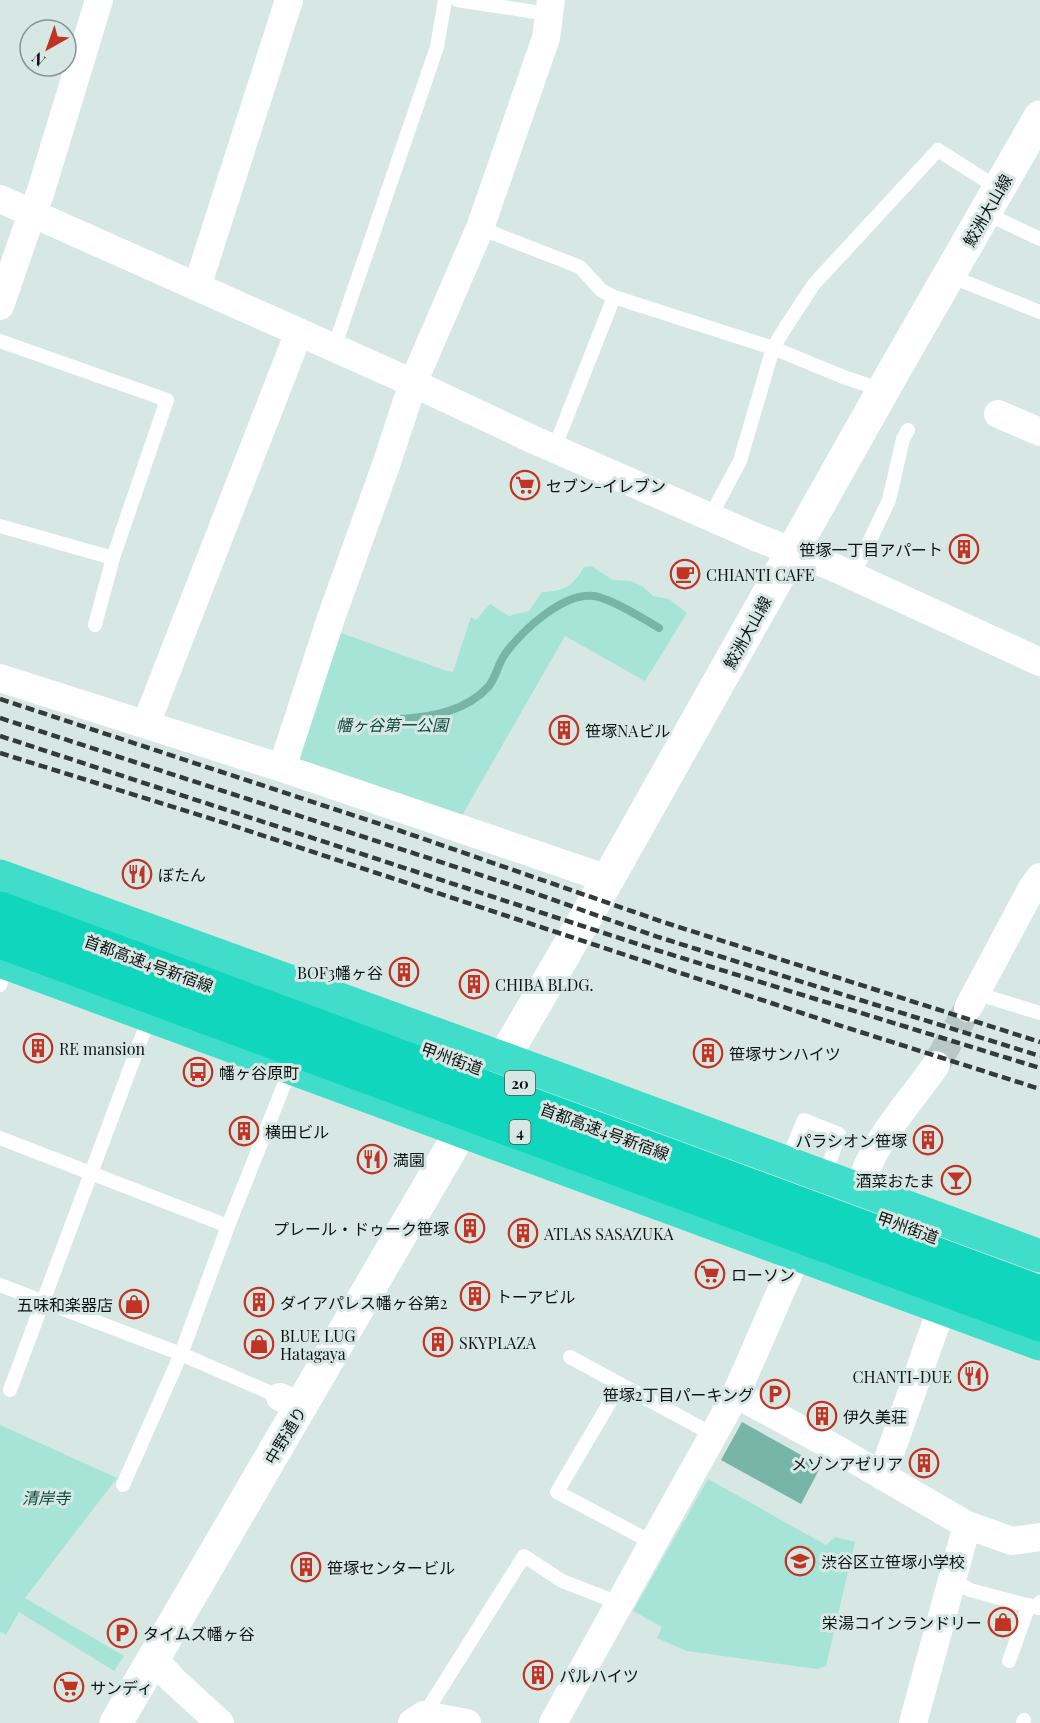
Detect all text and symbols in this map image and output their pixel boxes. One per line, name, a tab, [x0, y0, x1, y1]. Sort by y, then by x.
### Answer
north arrow	[18, 18, 78, 78]
text: N	[27, 48, 49, 72]
street label: 鮫洲大山線	[958, 170, 1016, 250]
supermarket icon: セブン-イレブン	[509, 469, 541, 501]
place label: セブン-イレブン	[546, 475, 666, 496]
building icon: 笹塚一丁目アパート	[948, 533, 980, 565]
place label: 笹塚一丁目アパート	[799, 539, 943, 560]
cafe icon: CHIANTI CAFE	[669, 558, 701, 590]
place label: CHIANTI CAFE	[706, 564, 815, 585]
street label: 鮫洲大山線	[718, 592, 776, 672]
park label: 幡ヶ谷第一公園	[336, 714, 450, 735]
building icon: 笹塚NAビル	[548, 714, 580, 746]
place label: 笹塚NAビル	[585, 720, 670, 741]
restaurant icon: ぼたん	[121, 858, 153, 890]
place label: ぼたん	[158, 864, 206, 885]
street label: 首都高速4号新宿線	[82, 930, 216, 996]
building icon: BOF3幡ヶ谷	[388, 956, 420, 988]
place label: BOF3幡ヶ谷	[297, 962, 383, 983]
building icon: CHIBA BLDG.	[458, 968, 490, 1000]
place label: CHIBA BLDG.	[495, 974, 594, 995]
building icon: RE mansion	[22, 1032, 54, 1064]
street label: 甲州街道	[418, 1037, 486, 1079]
building icon: 笹塚サンハイツ	[692, 1037, 724, 1069]
place label: RE mansion	[59, 1038, 145, 1059]
place label: 笹塚サンハイツ	[729, 1043, 841, 1064]
bus stop icon: 幡ヶ谷原町	[182, 1056, 214, 1088]
place label: 幡ヶ谷原町	[219, 1062, 299, 1083]
road number: 20	[505, 1071, 535, 1095]
street label: 首都高速4号新宿線	[538, 1098, 672, 1164]
building icon: 横田ビル	[228, 1115, 260, 1147]
road number: 4	[510, 1120, 530, 1144]
place label: 横田ビル	[265, 1121, 329, 1142]
building icon: パラシオン笹塚	[912, 1124, 944, 1156]
place label: パラシオン笹塚	[795, 1130, 907, 1151]
restaurant icon: 満園	[356, 1143, 388, 1175]
place label: 満園	[393, 1149, 425, 1170]
bar icon: 酒菜おたま	[940, 1164, 972, 1196]
place label: 酒菜おたま	[855, 1170, 935, 1191]
street label: 甲州街道	[874, 1206, 942, 1248]
building icon: プレール・ドゥーク笹塚	[454, 1212, 486, 1244]
building icon: ATLAS SASAZUKA	[507, 1217, 539, 1249]
place label: プレール・ドゥーク笹塚	[273, 1218, 449, 1239]
place label: ATLAS SASAZUKA	[543, 1223, 675, 1244]
supermarket icon: ローソン	[694, 1258, 726, 1290]
place label: ローソン	[731, 1264, 795, 1285]
building icon: トーアビル	[459, 1280, 491, 1312]
building icon: ダイアパレス幡ヶ谷第2	[243, 1286, 275, 1318]
place label: トーアビル	[496, 1286, 575, 1307]
shop icon: 五味和楽器店	[118, 1288, 150, 1320]
place label: ダイアパレス幡ヶ谷第2	[280, 1292, 447, 1313]
place label: 五味和楽器店	[17, 1294, 113, 1315]
place label: BLUE LUG Hatagaya	[280, 1325, 355, 1364]
building icon: SKYPLAZA	[422, 1326, 454, 1358]
shop icon: BLUE LUG Hatagaya	[243, 1328, 275, 1360]
place label: SKYPLAZA	[459, 1332, 537, 1353]
restaurant icon: CHANTI-DUE	[957, 1360, 989, 1392]
place label: CHANTI-DUE	[853, 1366, 952, 1387]
parking icon: 笹塚2丁目パーキング	[759, 1378, 791, 1410]
place label: 笹塚2丁目パーキング	[603, 1384, 754, 1405]
building icon: 伊久美荘	[806, 1400, 838, 1432]
street label: 中野通り	[260, 1402, 310, 1468]
place label: 伊久美荘	[843, 1406, 907, 1427]
building icon: メゾンアゼリア	[908, 1447, 940, 1479]
place label: メゾンアゼリア	[791, 1453, 903, 1474]
park label: 清岸寺	[22, 1487, 72, 1508]
school or university icon: 渋谷区立笹塚小学校	[784, 1545, 816, 1577]
building icon: 笹塚センタービル	[290, 1551, 322, 1583]
place label: 渋谷区立笹塚小学校	[821, 1551, 965, 1572]
place label: 笹塚センタービル	[327, 1557, 455, 1578]
shop icon: 栄湯コインランドリー	[987, 1606, 1019, 1638]
place label: 栄湯コインランドリー	[822, 1612, 982, 1633]
parking icon: タイムズ幡ヶ谷	[106, 1617, 138, 1649]
place label: タイムズ幡ヶ谷	[143, 1623, 255, 1644]
building icon: パルハイツ	[522, 1659, 554, 1691]
place label: パルハイツ	[559, 1665, 639, 1686]
supermarket icon: サンディ	[53, 1671, 85, 1703]
place label: サンディ	[90, 1677, 153, 1698]

